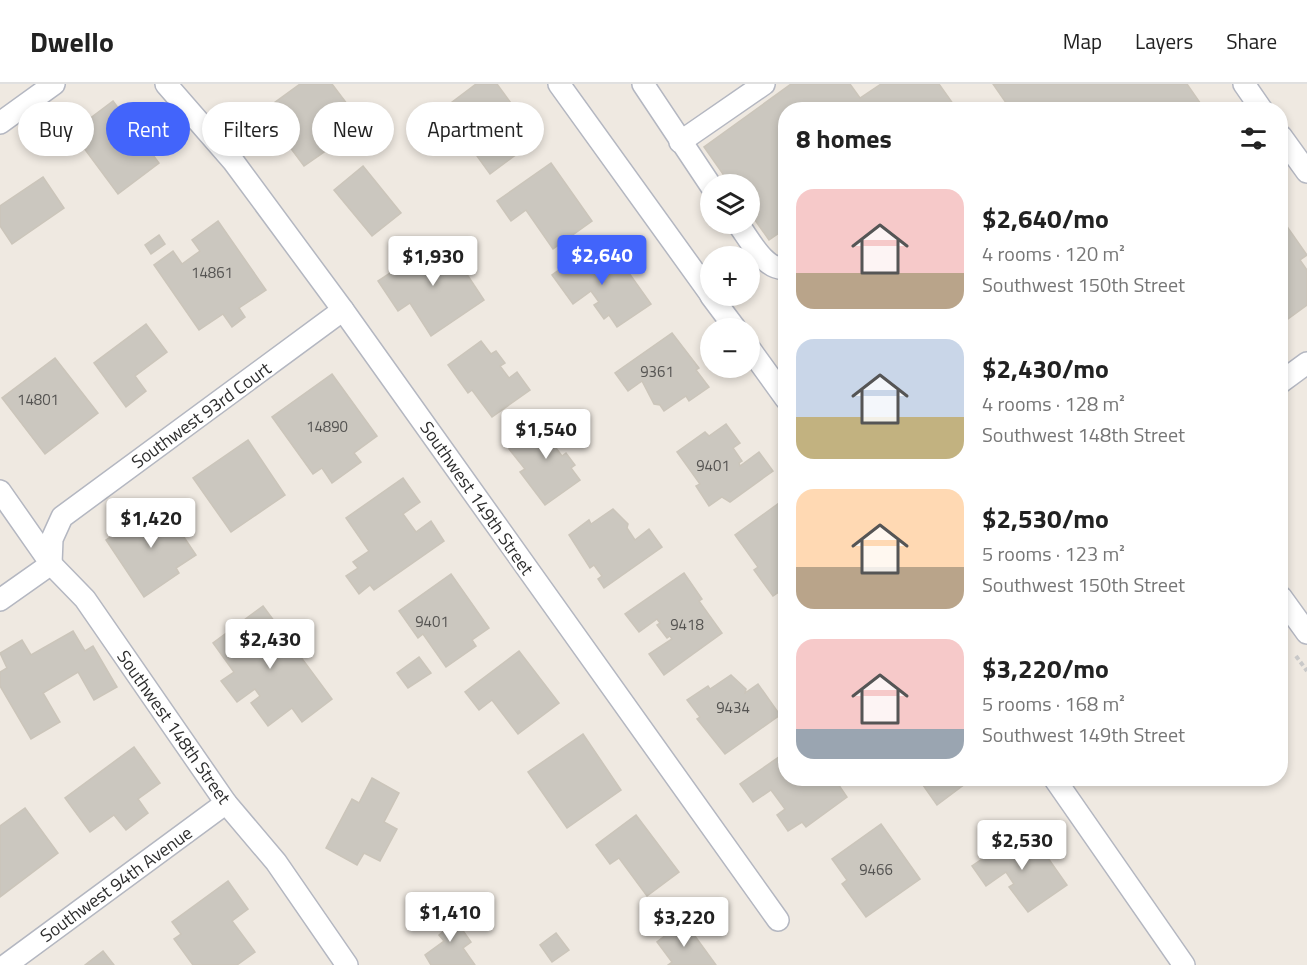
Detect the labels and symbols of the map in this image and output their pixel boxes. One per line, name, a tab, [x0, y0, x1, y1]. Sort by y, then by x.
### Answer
pin: $2,640	[553, 235, 651, 286]
pin: $1,930	[384, 236, 482, 287]
house number: 14861	[191, 261, 233, 284]
street label: Southwest 93rd Court	[126, 355, 277, 475]
house number: 9361	[640, 360, 674, 383]
house number: 14801	[17, 388, 59, 411]
pin: $1,540	[497, 409, 595, 460]
house number: 14890	[306, 415, 348, 438]
street label: Southwest 149th Street	[414, 415, 541, 581]
house number: 9401	[696, 454, 730, 477]
pin: $1,420	[102, 498, 200, 549]
house number: 9401	[415, 610, 449, 633]
house number: 9418	[670, 613, 704, 636]
pin: $2,430	[221, 619, 319, 670]
street label: Southwest 148th Street	[111, 644, 238, 810]
house number: 9434	[716, 696, 750, 719]
street label: Southwest 94th Avenue	[34, 819, 198, 949]
pin: $2,530	[973, 820, 1071, 871]
house number: 9466	[859, 858, 893, 881]
pin: $1,410	[401, 892, 499, 943]
pin: $3,220	[635, 897, 733, 948]

